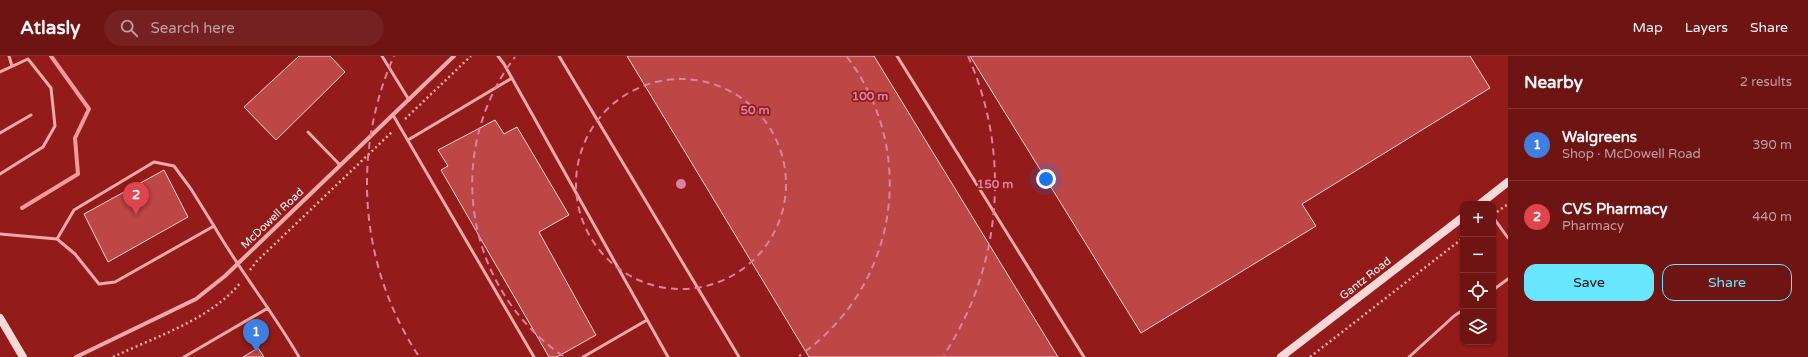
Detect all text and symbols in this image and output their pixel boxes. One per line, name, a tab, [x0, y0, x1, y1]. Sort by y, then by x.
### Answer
search box	[104, 10, 384, 46]
text: Atlasly	[20, 17, 80, 39]
icon: search	[118, 17, 140, 39]
text: Search here	[150, 19, 235, 37]
text: Map	[1633, 19, 1663, 36]
text: Layers	[1685, 19, 1728, 36]
text: Share	[1750, 19, 1788, 36]
text: Nearby	[1524, 72, 1583, 93]
text: 2 results	[1740, 74, 1792, 90]
text: 100 m	[852, 89, 888, 103]
text: 50 m	[740, 103, 770, 117]
text: Walgreens	[1562, 128, 1637, 146]
text: 1	[1533, 137, 1541, 153]
text: 390 m	[1752, 137, 1792, 153]
text: Shop · McDowell Road	[1562, 146, 1701, 162]
your location	[1036, 169, 1056, 189]
centre of rings	[674, 177, 688, 191]
text: 150 m	[977, 177, 1013, 191]
pin: 2	[123, 182, 149, 215]
street label: McDowell Road	[238, 185, 306, 251]
text: CVS Pharmacy	[1562, 200, 1667, 218]
map controls	[1460, 201, 1496, 345]
button: +	[1460, 201, 1496, 237]
text: 2	[1533, 209, 1541, 225]
text: 440 m	[1752, 209, 1792, 225]
text: Pharmacy	[1562, 218, 1624, 234]
button: −	[1460, 237, 1496, 273]
street label: Gantz Road	[1337, 254, 1393, 302]
button: Save	[1524, 264, 1654, 301]
button: Share	[1662, 264, 1792, 301]
button: locate	[1460, 273, 1496, 309]
button: layers	[1460, 309, 1496, 345]
pin: 1	[243, 319, 269, 352]

